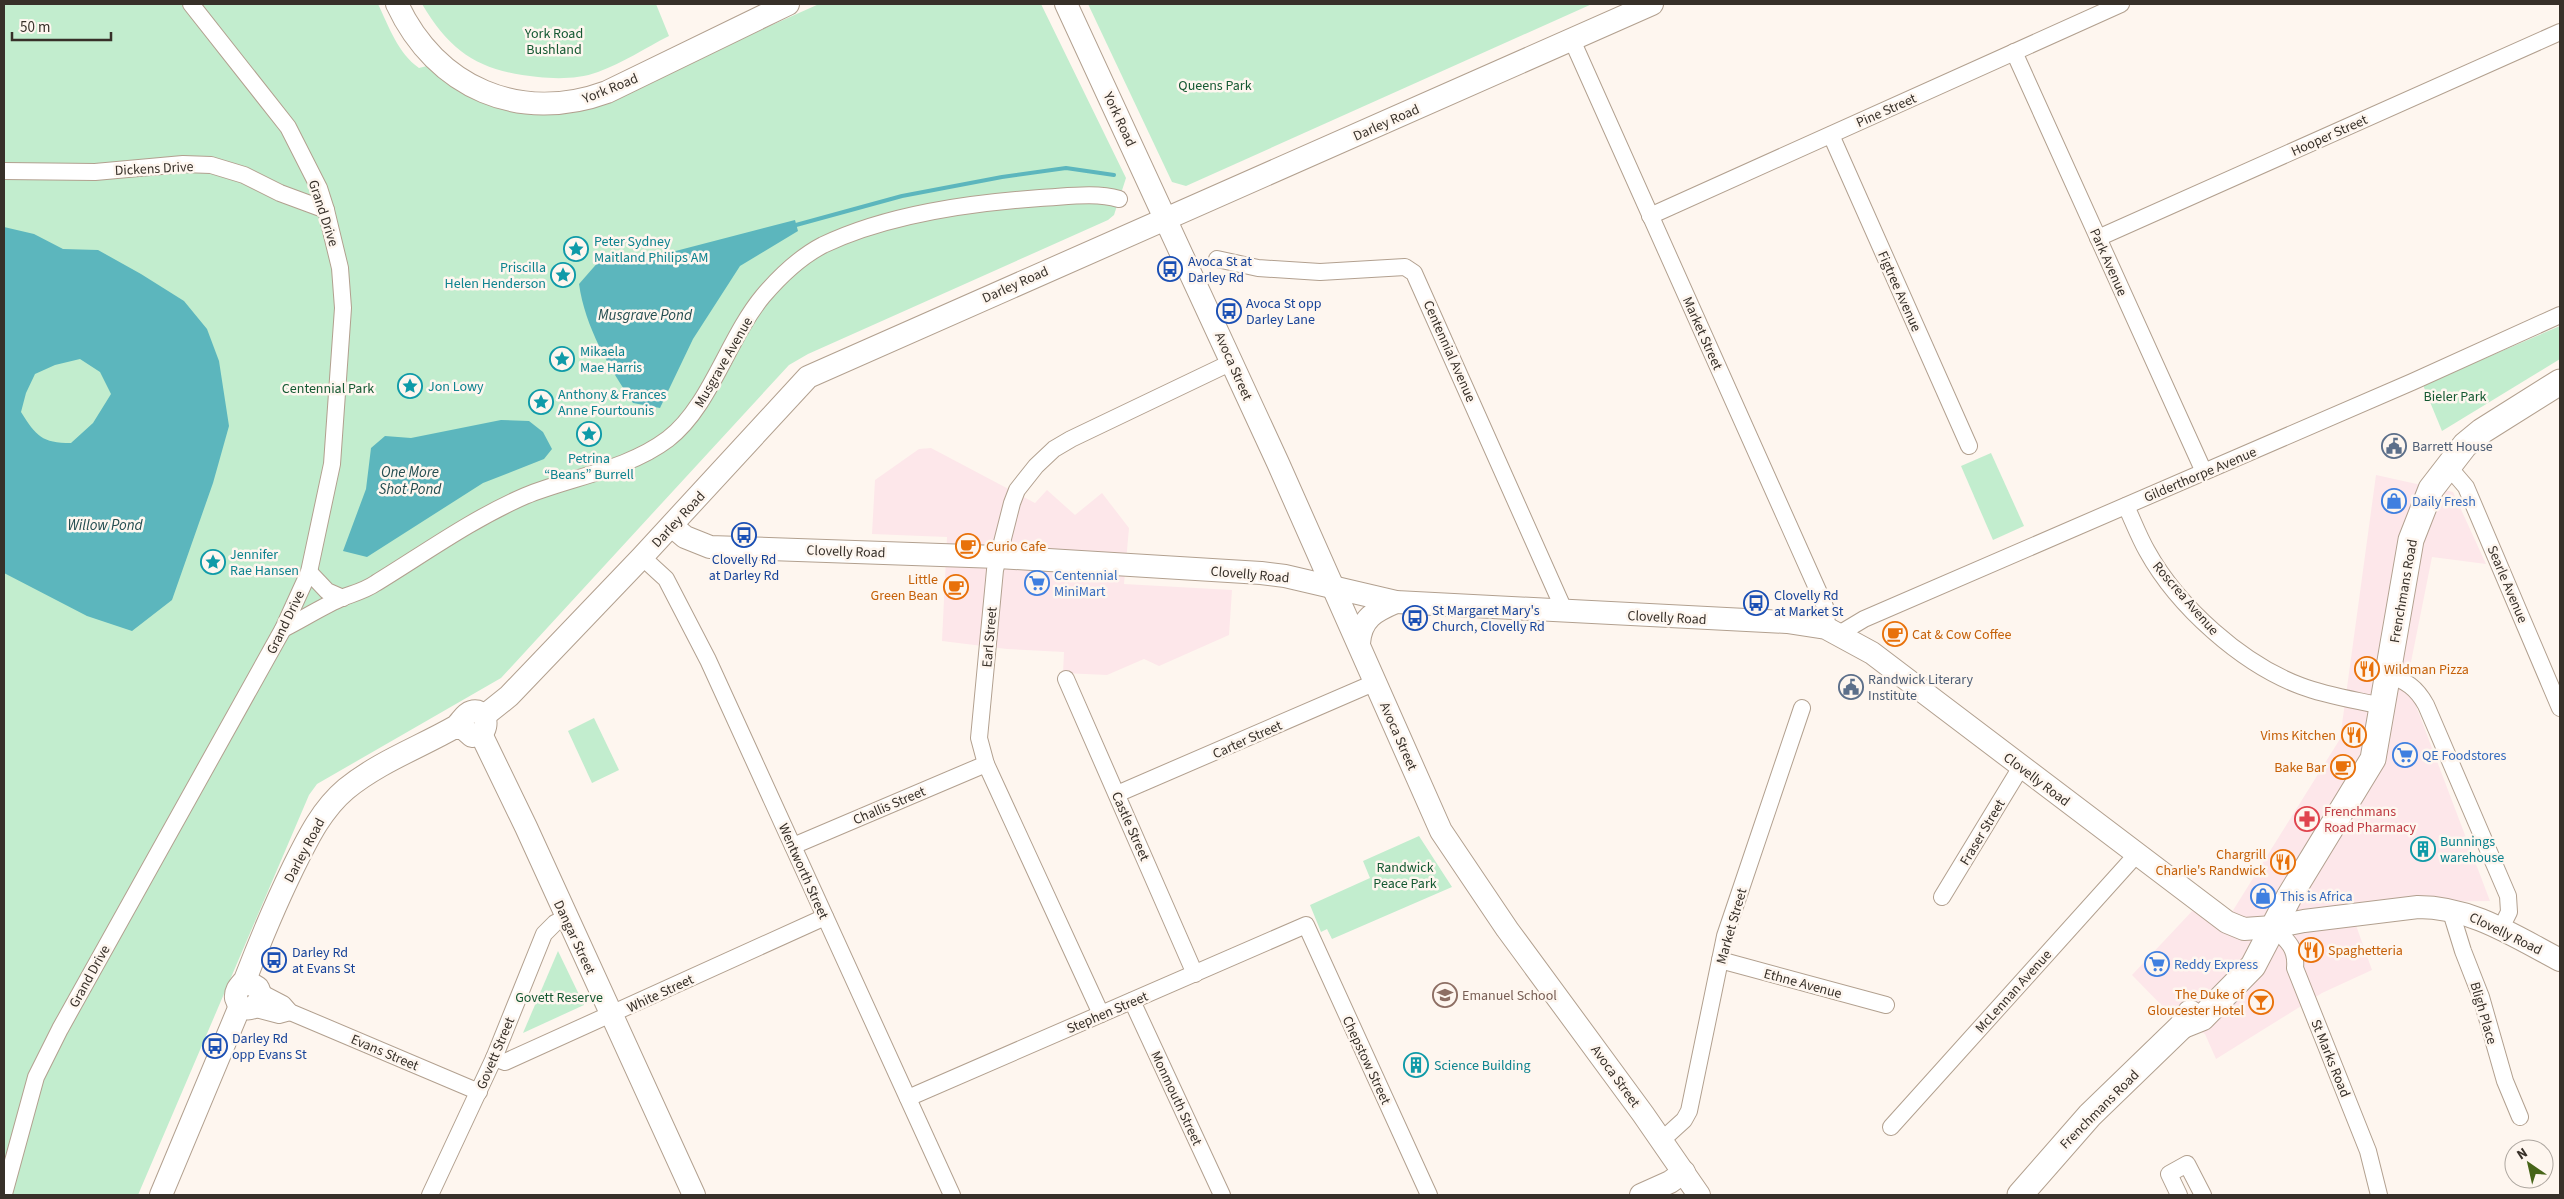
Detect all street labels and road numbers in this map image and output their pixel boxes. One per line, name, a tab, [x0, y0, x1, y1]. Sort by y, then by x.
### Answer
street label: York Road	[579, 69, 641, 109]
street label: York Road	[1097, 88, 1140, 150]
street label: Pine Street	[1853, 89, 1920, 133]
street label: Darley Road	[1350, 99, 1423, 146]
street label: Hooper Street	[2288, 110, 2371, 162]
street label: Dickens Drive	[114, 157, 194, 181]
street label: Grand Drive	[303, 178, 343, 249]
street label: Park Avenue	[2084, 225, 2132, 299]
street label: Figtree Avenue	[1872, 248, 1926, 335]
street label: Darley Road	[979, 261, 1052, 308]
street label: Market Street	[1677, 294, 1727, 373]
street label: Centennial Avenue	[1418, 297, 1480, 405]
street label: Musgrave Avenue	[690, 313, 758, 412]
street label: Avoca Street	[1209, 329, 1257, 404]
street label: Gilderthorpe Avenue	[2141, 442, 2260, 508]
street label: Darley Road	[647, 487, 710, 552]
street label: Frenchmans Road	[2385, 538, 2423, 645]
street label: Clovelly Road	[806, 541, 886, 563]
street label: Searle Avenue	[2482, 542, 2532, 626]
street label: Roscrea Avenue	[2147, 557, 2223, 640]
street label: Clovelly Road	[1210, 562, 1290, 588]
street label: Grand Drive	[262, 587, 310, 658]
street label: Earl Street	[977, 606, 1003, 668]
street label: Clovelly Road	[1627, 606, 1707, 630]
street label: Avoca Street	[1374, 699, 1422, 774]
street label: Carter Street	[1209, 716, 1286, 764]
street label: Clovelly Road	[1999, 748, 2074, 812]
street label: Challis Street	[850, 782, 929, 830]
street label: Castle Street	[1106, 789, 1154, 864]
street label: Fraser Street	[1955, 796, 2011, 869]
street label: Darley Road	[280, 815, 330, 886]
street label: Wentworth Street	[773, 820, 833, 923]
street label: Market Street	[1712, 886, 1752, 967]
street label: Dangar Street	[548, 897, 600, 978]
street label: Clovelly Road	[2466, 908, 2545, 960]
street label: Grand Drive	[64, 942, 115, 1011]
street label: McLennan Avenue	[1971, 946, 2057, 1038]
street label: Ethne Avenue	[1762, 964, 1844, 1004]
street label: White Street	[624, 970, 697, 1018]
street label: Bligh Place	[2465, 980, 2502, 1047]
street label: Stephen Street	[1064, 987, 1151, 1039]
street label: Chepstow Street	[1337, 1013, 1396, 1108]
street label: Govett Street	[472, 1014, 520, 1093]
street label: St Marks Road	[2305, 1016, 2355, 1100]
street label: Evans Street	[348, 1030, 422, 1076]
street label: Avoca Street	[1586, 1041, 1645, 1112]
street label: Monmouth Street	[1145, 1048, 1207, 1149]
street label: Frenchmans Road	[2056, 1066, 2144, 1154]

